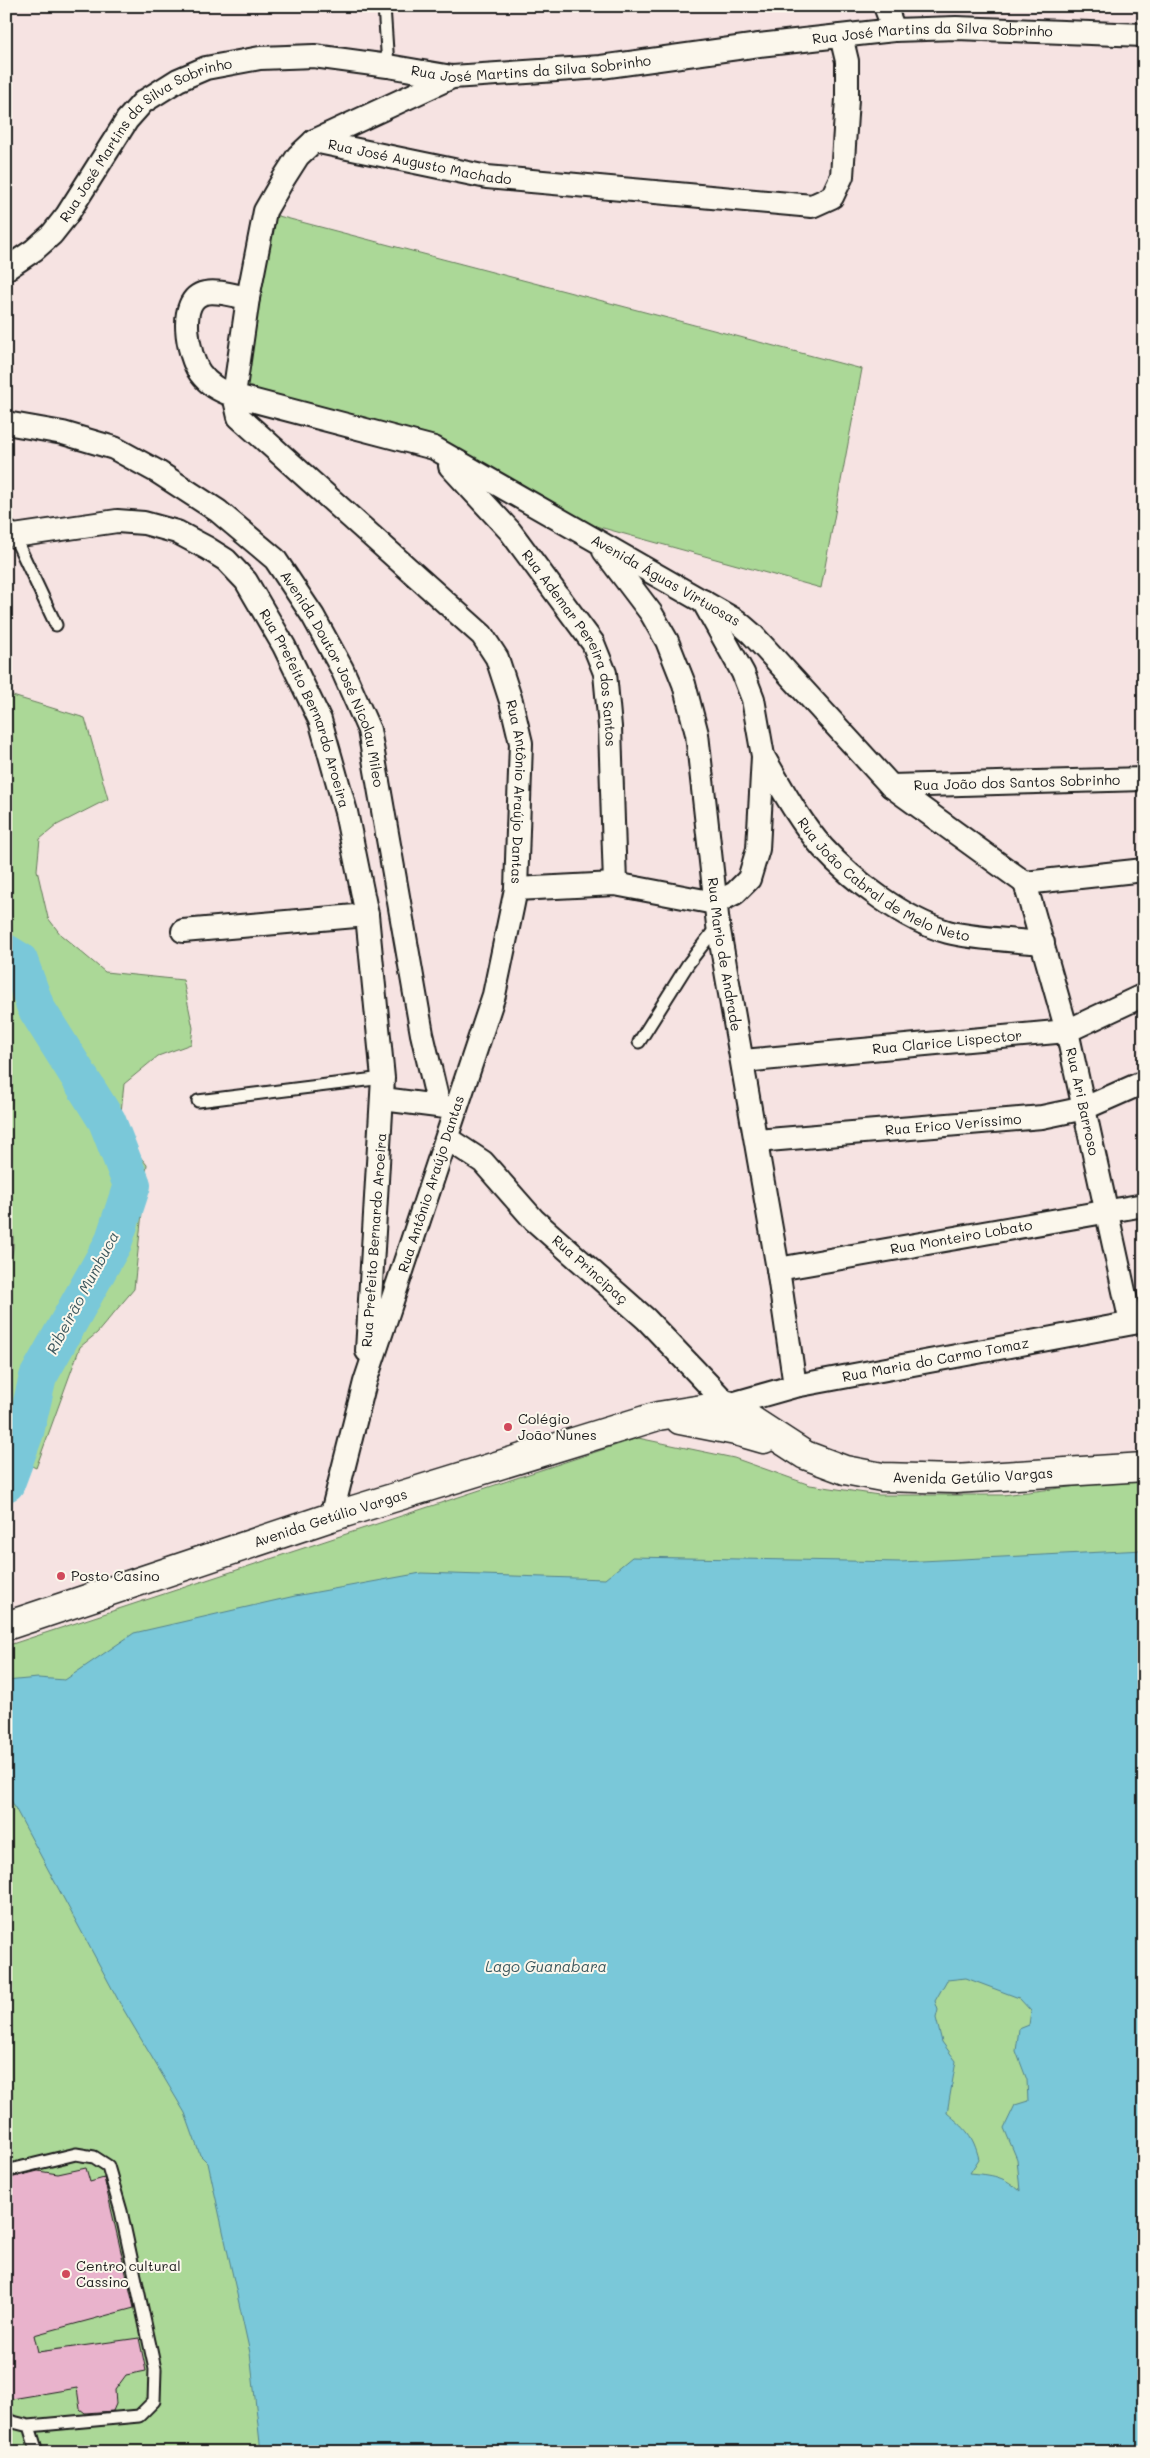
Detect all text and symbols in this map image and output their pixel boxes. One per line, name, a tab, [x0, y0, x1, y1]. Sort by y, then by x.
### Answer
street label: Rua José Martins da Silva Sobrinho	[811, 18, 1053, 48]
street label: Rua José Martins da Silva Sobrinho	[410, 50, 652, 86]
street label: Rua José Martins da Silva Sobrinho	[55, 53, 233, 226]
street label: Rua José Augusto Machado	[326, 134, 512, 188]
street label: Avenida Águas Virtuosas	[588, 530, 744, 630]
street label: Rua Ademar Pereira dos Santos	[518, 545, 621, 747]
street label: Avenida Doutor José Nicolau Mileo	[276, 567, 389, 789]
street label: Rua Prefeito Bernardo Aroeira	[255, 605, 354, 810]
street label: Rua Antônio Araújo Dantas	[502, 698, 531, 884]
street label: Rua João dos Santos Sobrinho	[913, 770, 1120, 794]
street label: Rua João Cabral de Melo Neto	[794, 814, 971, 945]
street label: Rua Mario de Andrade	[704, 876, 746, 1033]
street label: Rua Clarice Lispector	[871, 1025, 1023, 1058]
street label: Rua Ari Barroso	[1062, 1045, 1104, 1157]
street label: Rua Antônio Araújo Dantas	[393, 1093, 468, 1275]
street label: Rua Erico Veríssimo	[884, 1109, 1022, 1139]
street label: Rua Prefeito Bernardo Aroeira	[357, 1132, 390, 1348]
street label: Rua Monteiro Lobato	[889, 1215, 1034, 1258]
water label: Ribeirão Mumbuca	[41, 1228, 123, 1357]
street label: Rua Principaç	[548, 1230, 633, 1308]
street label: Rua Maria do Carmo Tomaz	[840, 1333, 1031, 1386]
place label: Colégio João Nunes	[518, 1409, 597, 1444]
marker: Colégio João Nunes	[502, 1421, 514, 1433]
street label: Avenida Getúlio Vargas	[892, 1463, 1054, 1488]
street label: Avenida Getúlio Vargas	[251, 1484, 410, 1551]
place label: Posto Casino	[71, 1566, 159, 1585]
marker: Posto Casino	[55, 1570, 67, 1582]
water label: Lago Guanabara	[485, 1956, 607, 1976]
place label: Centro cultural Cassino	[76, 2256, 181, 2291]
marker: Centro cultural Cassino	[60, 2268, 72, 2280]

